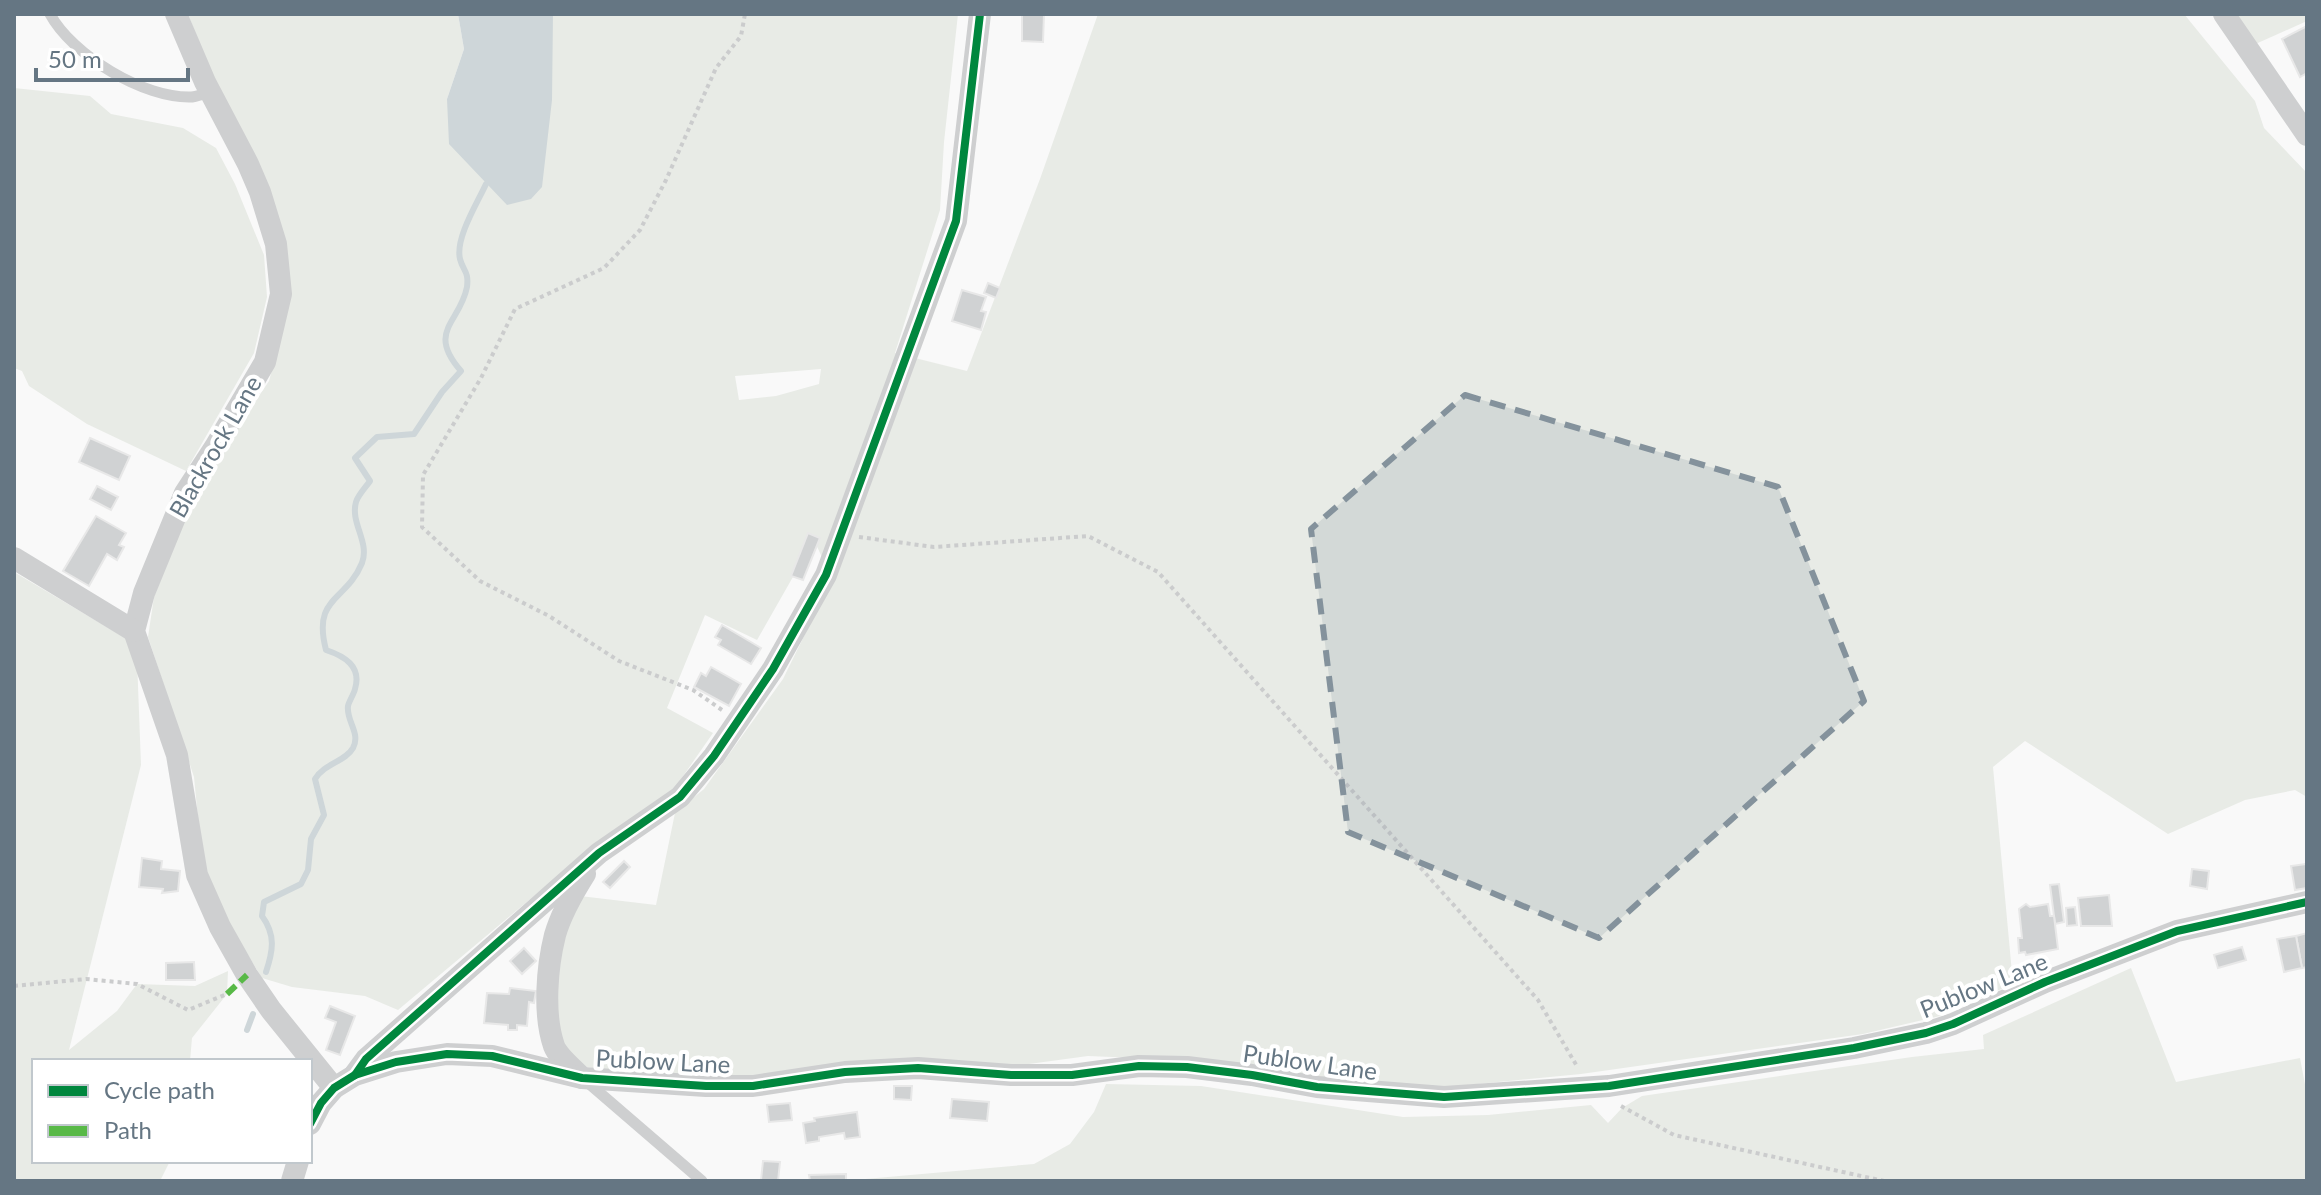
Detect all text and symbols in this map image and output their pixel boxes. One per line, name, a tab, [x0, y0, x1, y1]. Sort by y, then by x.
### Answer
scale bar	[36, 32, 188, 82]
text: 50 m	[48, 44, 102, 73]
street label: Blackrock Lane	[163, 370, 267, 522]
street label: Publow Lane	[1915, 946, 2051, 1023]
street label: Publow Lane	[1241, 1038, 1379, 1085]
street label: Publow Lane	[595, 1042, 731, 1079]
legend	[32, 1059, 312, 1163]
text: Cycle path	[104, 1075, 215, 1104]
text: Path	[104, 1115, 152, 1144]

